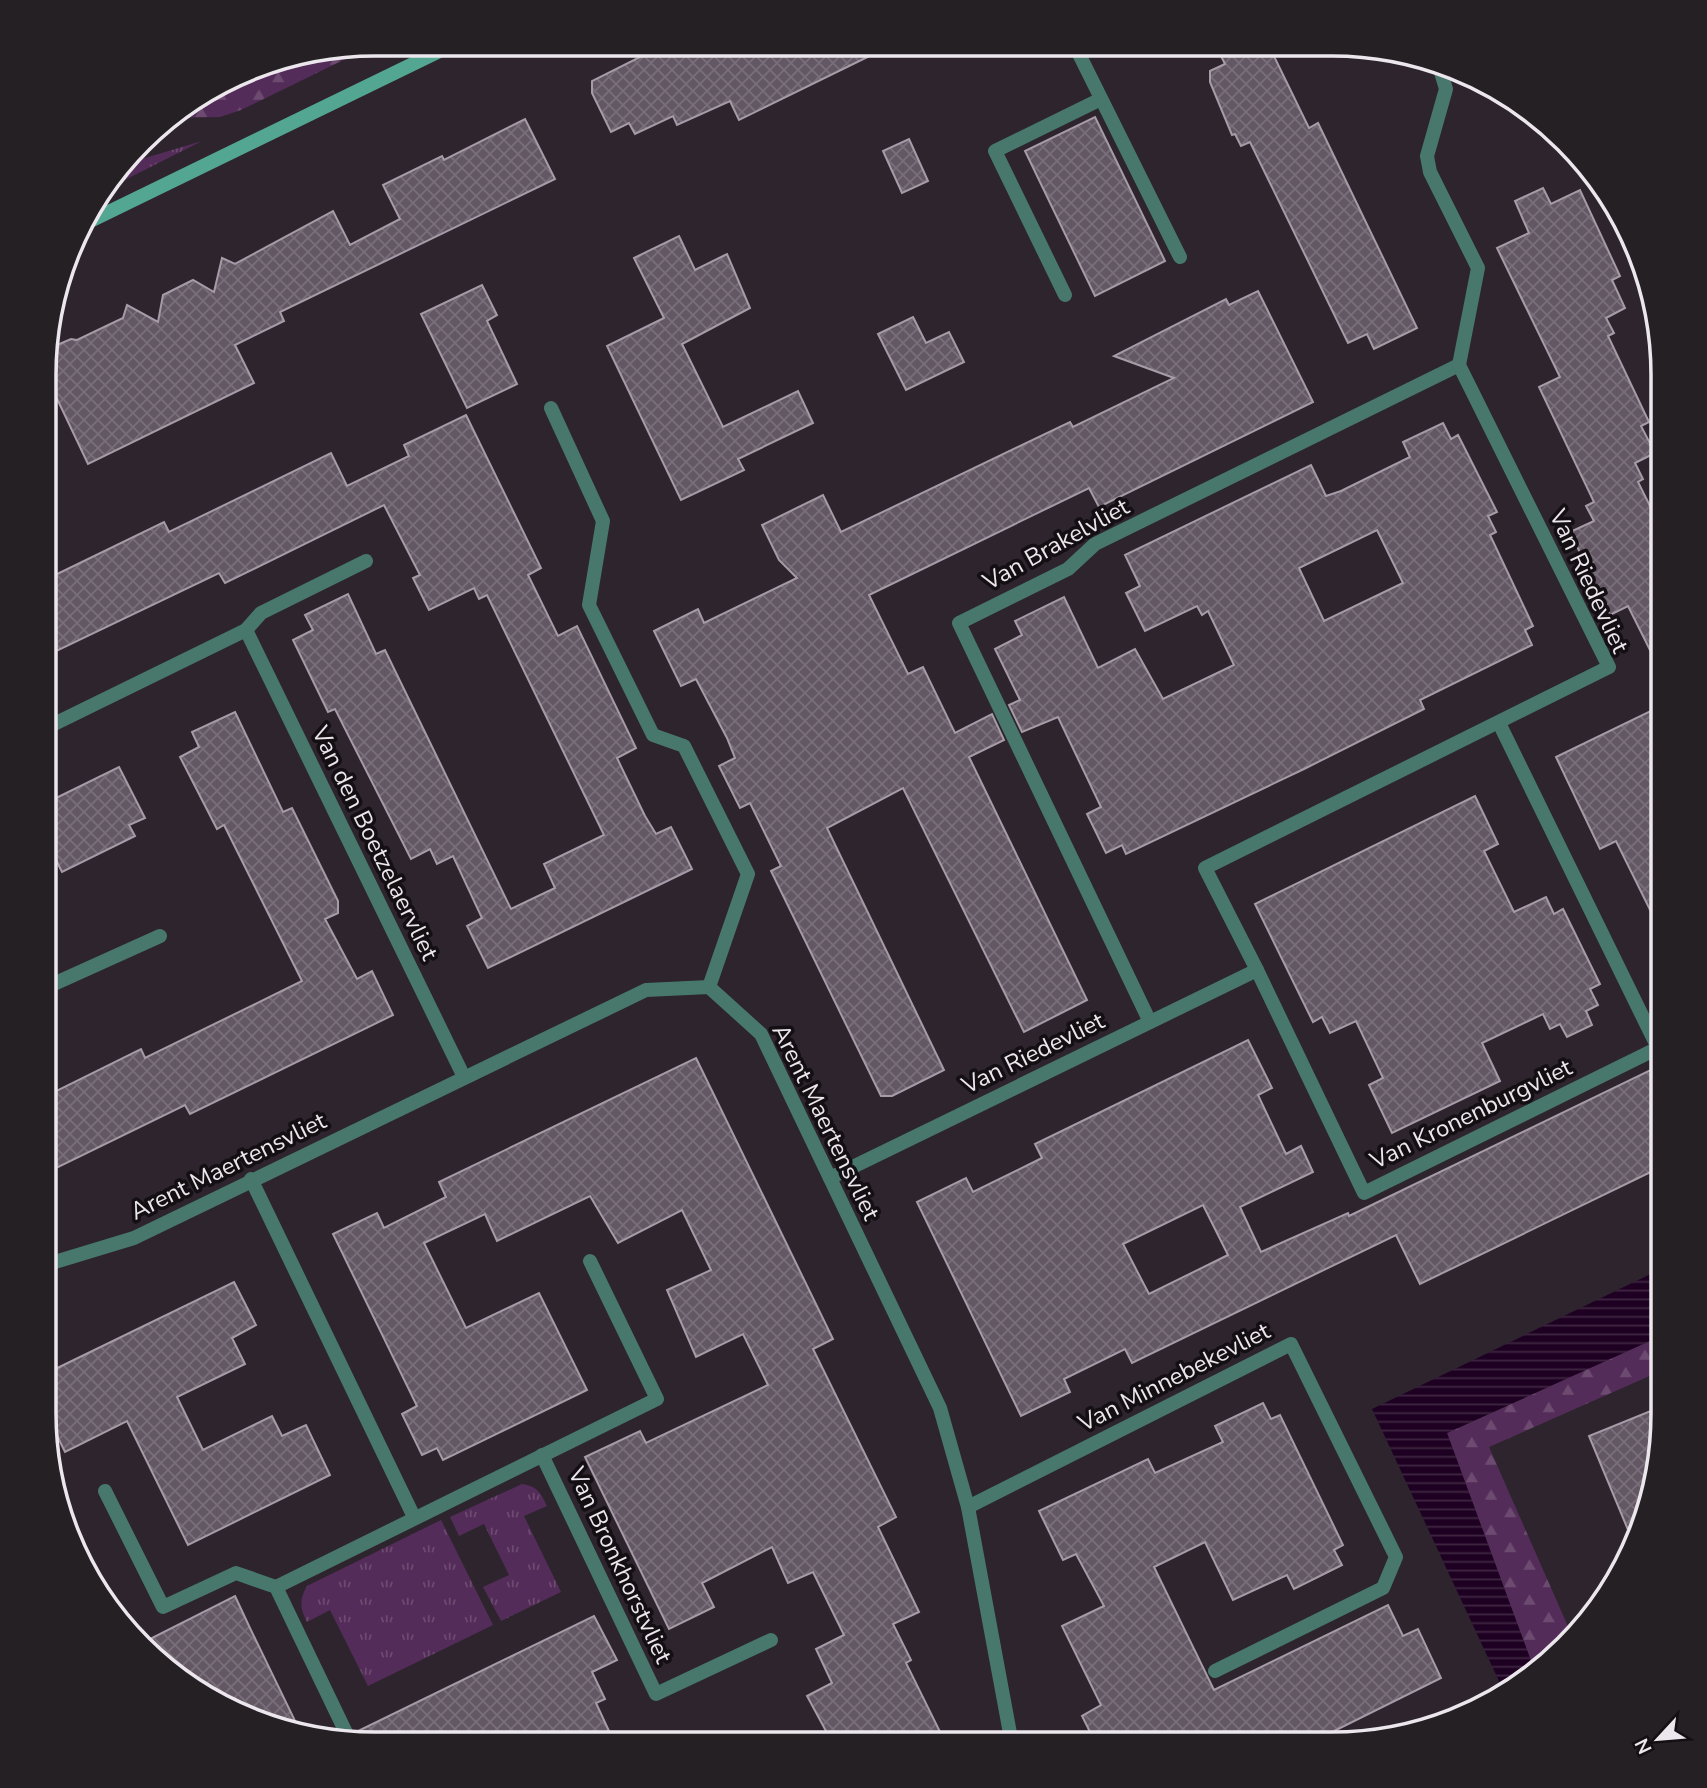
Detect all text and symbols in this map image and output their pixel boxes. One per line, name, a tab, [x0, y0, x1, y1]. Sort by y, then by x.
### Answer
street label: Van Brakelvliet	[976, 490, 1135, 598]
street label: Van Riedevliet	[1541, 503, 1636, 658]
street label: Van den Boetzelaervliet	[304, 720, 446, 966]
street label: Van Riedevliet	[955, 1004, 1110, 1102]
street label: Arent Maertensvliet	[765, 1019, 888, 1226]
street label: Van Kronenburgvliet	[1364, 1051, 1578, 1177]
street label: Arent Maertensvliet	[125, 1104, 332, 1227]
street label: Van Minnebekevliet	[1072, 1315, 1276, 1440]
street label: Van Bronkhorstvliet	[560, 1461, 680, 1669]
north arrow	[1623, 1704, 1693, 1774]
text: N	[1629, 1734, 1658, 1758]

